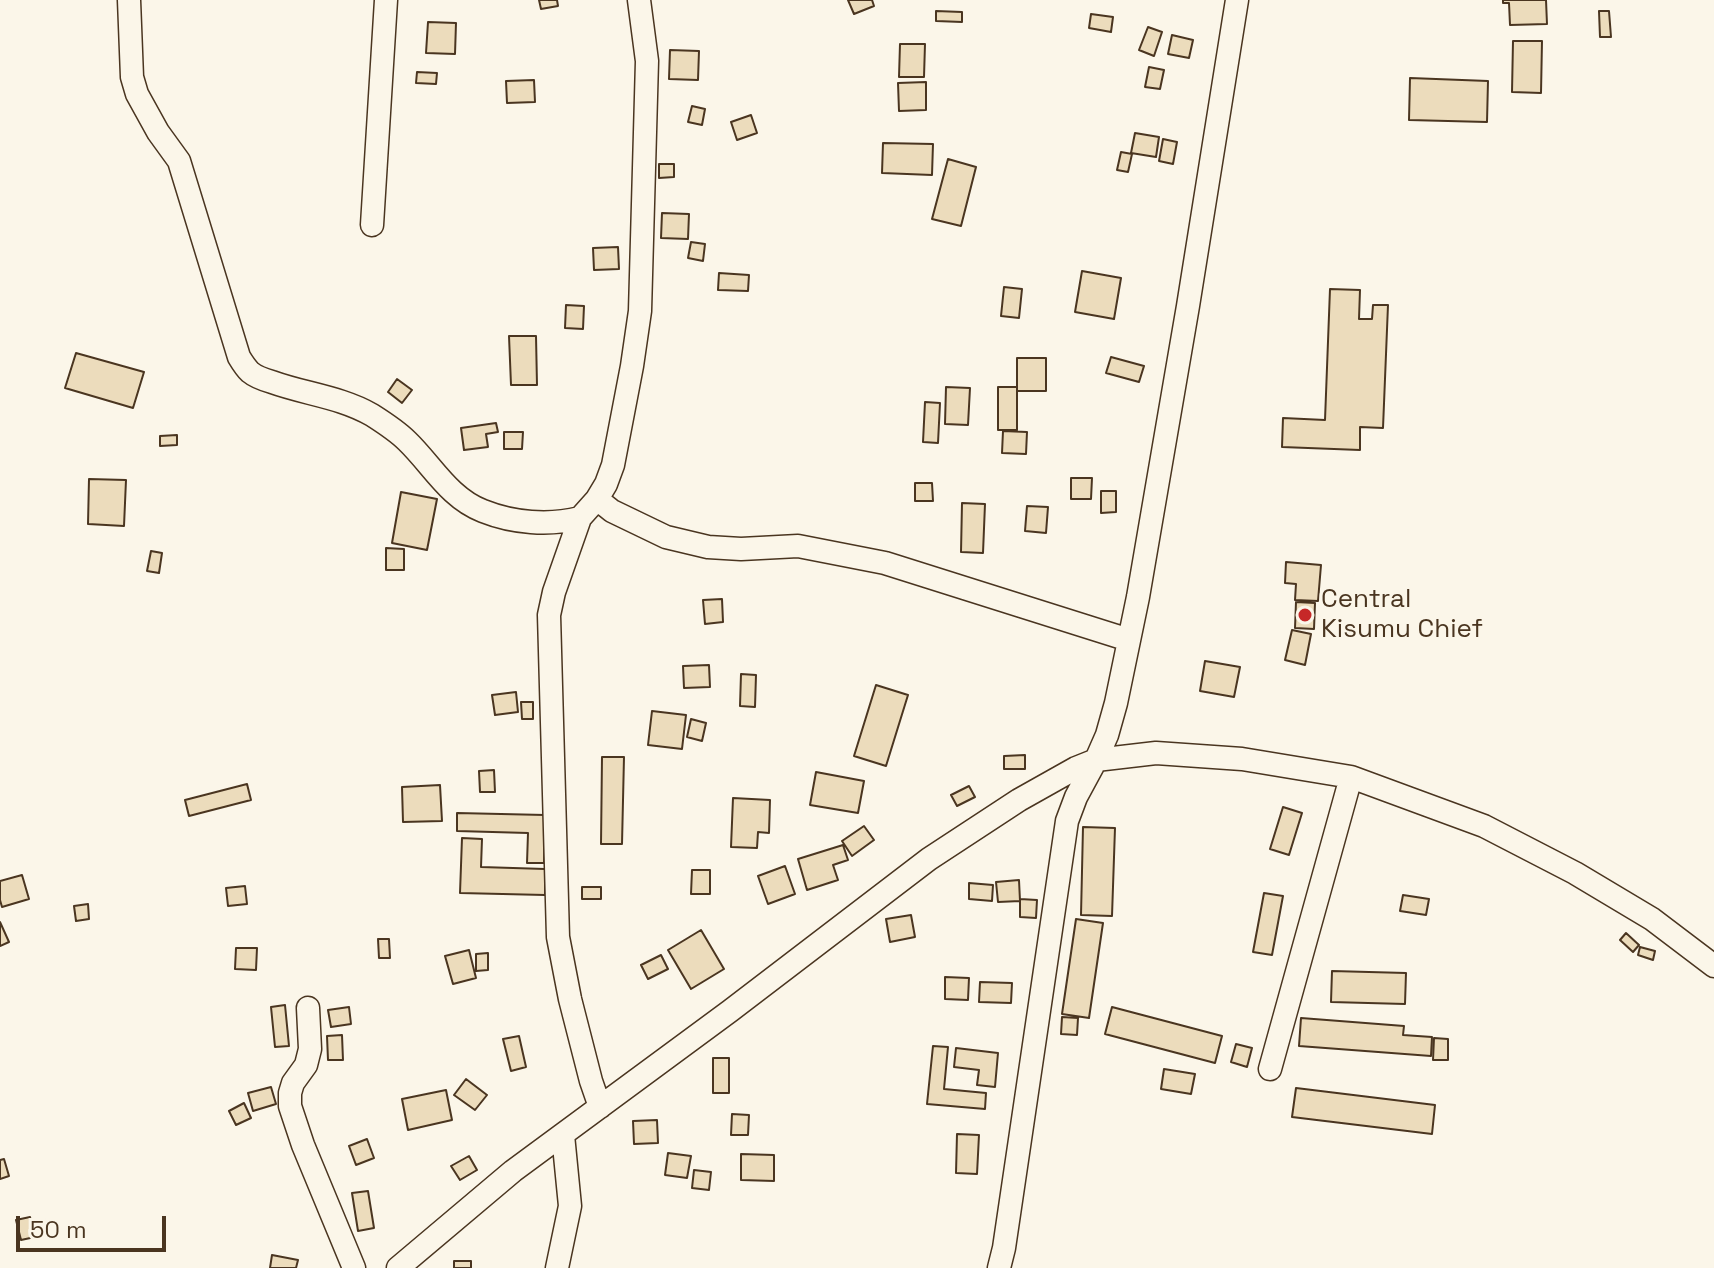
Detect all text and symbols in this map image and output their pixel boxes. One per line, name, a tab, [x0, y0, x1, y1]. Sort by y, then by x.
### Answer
place label: Central Kisumu Chief	[1321, 584, 1483, 646]
marker: Central Kisumu Chief	[1296, 606, 1314, 624]
scale bar	[20, 1200, 170, 1250]
text: 50 m	[30, 1214, 87, 1245]

